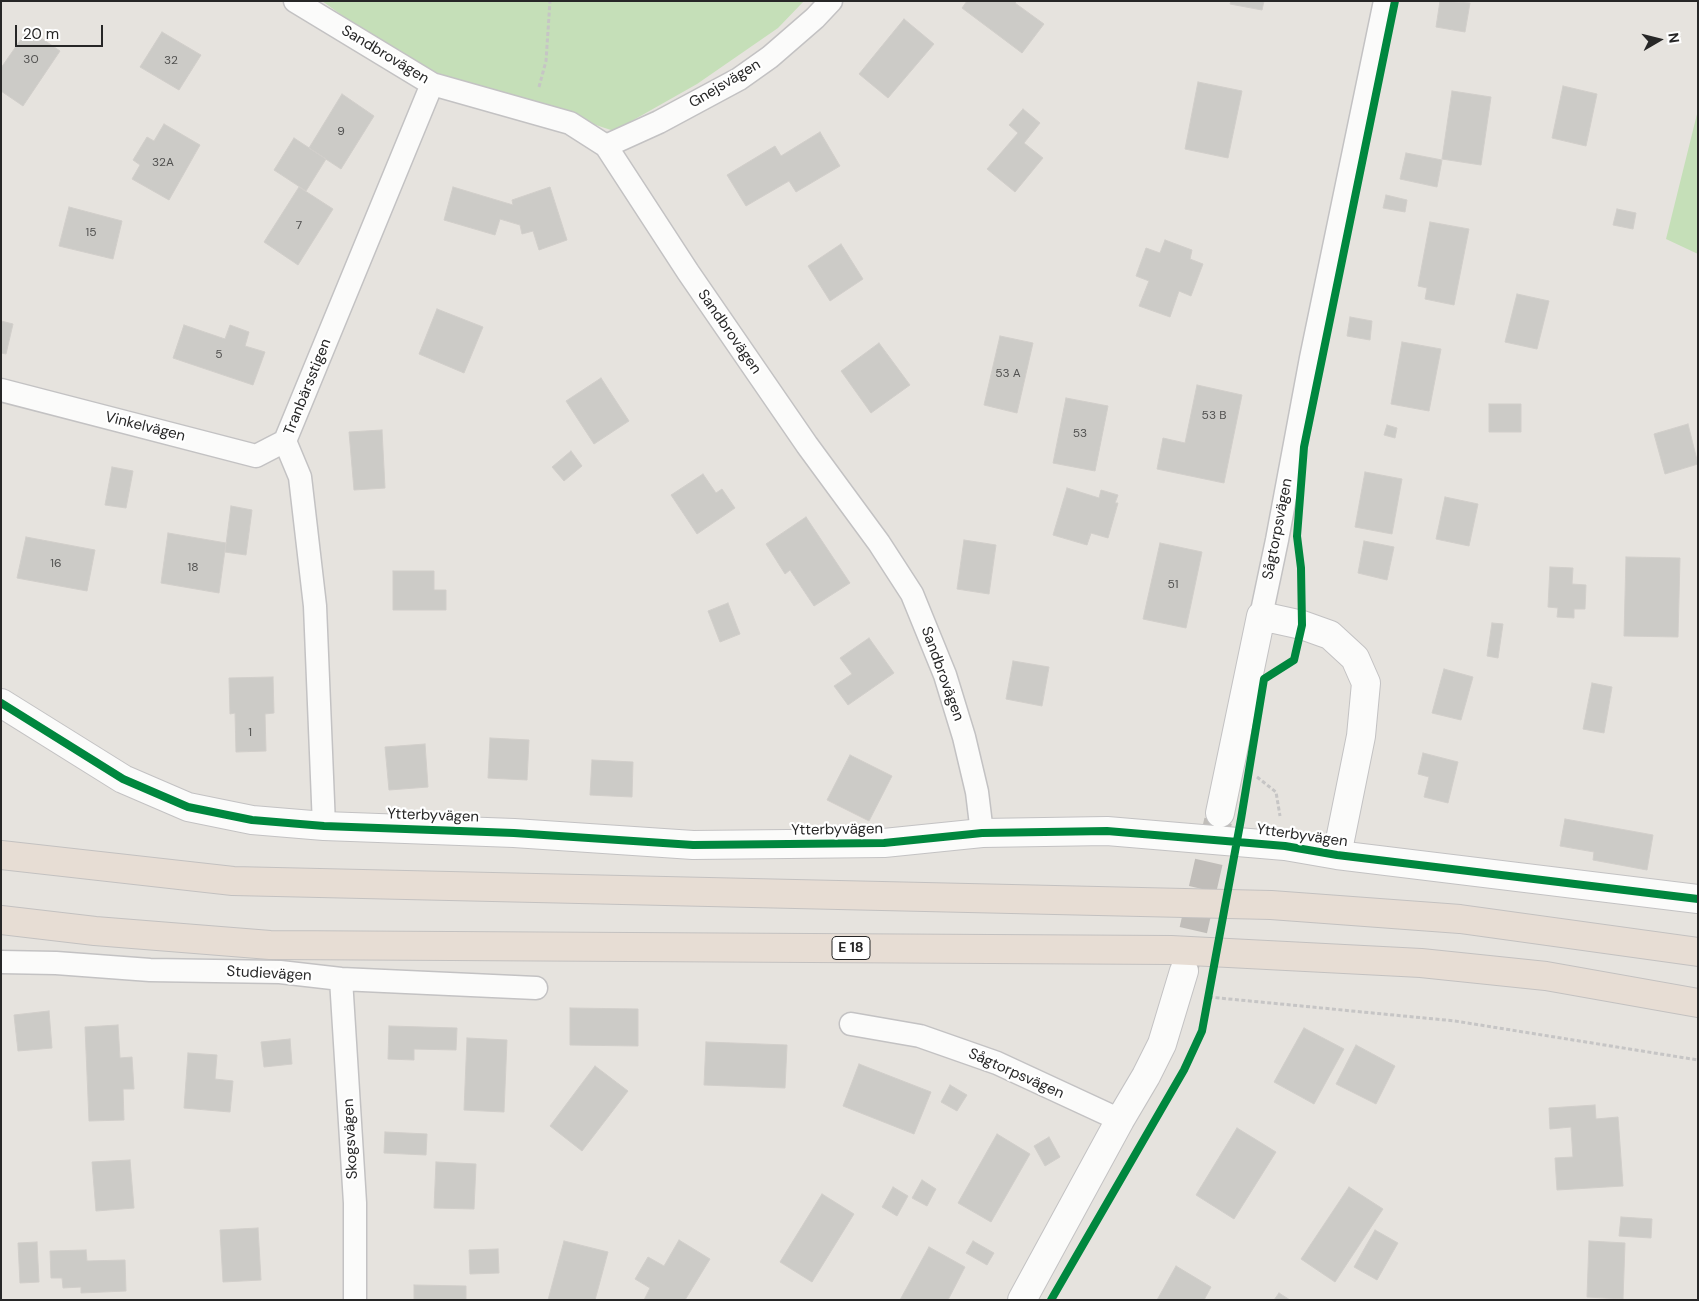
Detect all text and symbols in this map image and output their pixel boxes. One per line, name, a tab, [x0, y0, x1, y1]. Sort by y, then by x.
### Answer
scale bar	[18, 15, 105, 47]
north arrow	[1634, 15, 1684, 65]
street label: Sandbrovägen	[338, 22, 432, 88]
text: 20 m	[23, 24, 59, 44]
text: N	[1664, 32, 1683, 44]
house number: 30	[23, 53, 39, 67]
house number: 32	[164, 54, 178, 68]
street label: Gnejsvägen	[686, 56, 764, 112]
house number: 9	[337, 125, 345, 139]
house number: 32A	[152, 156, 174, 170]
house number: 7	[296, 219, 302, 233]
house number: 15	[85, 226, 97, 240]
street label: Sandbrovägen	[693, 286, 765, 378]
street label: Tranbärsstigen	[280, 336, 336, 438]
house number: 5	[215, 348, 223, 362]
house number: 53 A	[995, 367, 1021, 381]
street label: Vinkelvägen	[103, 408, 187, 446]
house number: 53 B	[1202, 409, 1226, 423]
house number: 53	[1073, 427, 1087, 441]
street label: Sågtorpsvägen	[1259, 477, 1297, 581]
house number: 16	[50, 557, 62, 571]
house number: 18	[187, 561, 199, 575]
house number: 51	[1167, 578, 1179, 592]
street label: Sandbrovägen	[917, 624, 967, 724]
house number: 1	[248, 726, 252, 740]
street label: Ytterbyvägen	[387, 805, 479, 827]
street label: Ytterbyvägen	[791, 820, 883, 840]
street label: Ytterbyvägen	[1255, 821, 1349, 851]
road number: E 18	[832, 936, 870, 960]
street label: Studievägen	[226, 963, 312, 985]
street label: Sågtorpsvägen	[965, 1045, 1067, 1103]
street label: Skogsvägen	[340, 1098, 362, 1180]

